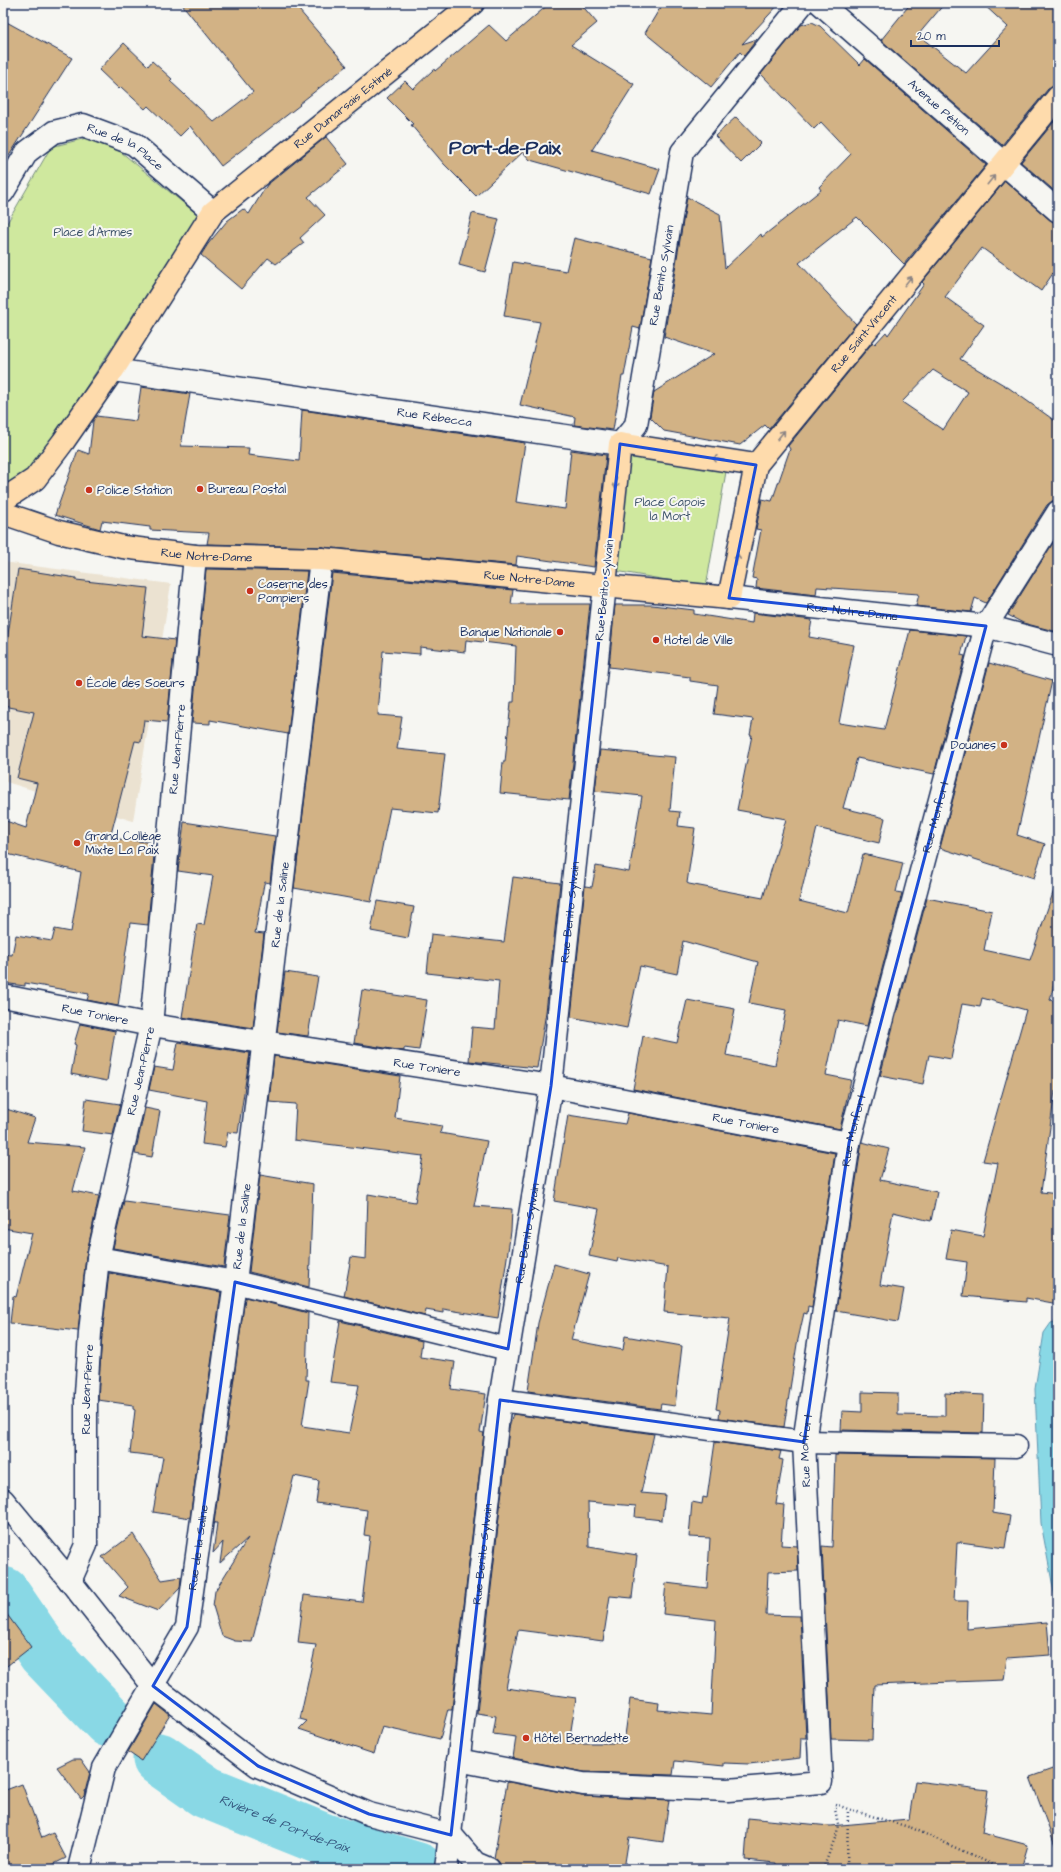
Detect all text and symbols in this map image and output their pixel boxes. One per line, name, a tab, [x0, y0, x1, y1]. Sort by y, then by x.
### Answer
scale bar	[911, 22, 999, 48]
text: 20 m	[917, 28, 946, 45]
street label: Rue Dumarsais Estimé	[290, 63, 397, 153]
street label: Avenue Pétion	[904, 75, 973, 139]
street label: Rue de la Place	[84, 119, 167, 175]
district label: Port-de-Paix	[449, 134, 562, 162]
one-way arrow	[986, 175, 995, 186]
park label: Place d’Armes	[54, 224, 132, 241]
street label: Rue Benito Sylvain	[645, 224, 679, 327]
one-way arrow	[904, 275, 912, 286]
street label: Rue Saint-Vincent	[827, 291, 901, 377]
street label: Rue Rébecca	[396, 404, 473, 431]
one-way arrow	[777, 430, 785, 441]
one-way arrow	[712, 455, 725, 463]
one-way arrow	[612, 476, 619, 489]
place label: Bureau Postal	[208, 481, 286, 498]
place label: Police Station	[97, 482, 172, 499]
marker: Bureau Postal	[195, 484, 205, 494]
marker: Police Station	[84, 485, 94, 495]
park label: Place Capois la Mort	[635, 494, 705, 525]
street label: Rue Benito Sylvain	[591, 539, 619, 642]
street label: Rue Notre-Dame	[160, 544, 253, 566]
one-way arrow	[733, 554, 741, 567]
street label: Rue Notre-Dame	[483, 567, 576, 592]
place label: Caserne des Pompiers	[258, 576, 328, 607]
marker: Caserne des Pompiers	[245, 586, 255, 596]
street label: Rue Notre-Dame	[806, 599, 899, 625]
place label: Banque Nationale	[460, 624, 552, 641]
marker: Banque Nationale	[555, 627, 565, 637]
place label: Hotel de Ville	[664, 632, 734, 649]
marker: Hotel de Ville	[651, 635, 661, 645]
place label: École des Soeurs	[87, 675, 185, 692]
marker: École des Soeurs	[74, 678, 84, 688]
street label: Rue Jean-Pierre	[165, 703, 190, 795]
place label: Douanes	[951, 737, 996, 754]
marker: Douanes	[999, 740, 1009, 750]
street label: Rue Monfort	[918, 779, 954, 855]
place label: Grand Collège Mixte La Paix	[85, 828, 162, 859]
marker: Grand Collège Mixte La Paix	[72, 838, 82, 848]
street label: Rue de la Saline	[267, 860, 294, 949]
street label: Rue Benito Sylvain	[556, 861, 584, 964]
street label: Rue Toniere	[60, 1000, 130, 1030]
street label: Rue Jean-Pierre	[123, 1024, 160, 1117]
street label: Rue Toniere	[392, 1054, 462, 1081]
street label: Rue Monfort	[838, 1092, 871, 1168]
street label: Rue Toniere	[711, 1109, 781, 1139]
street label: Rue de la Saline	[229, 1182, 256, 1270]
street label: Rue Benito Sylvain	[511, 1182, 544, 1285]
street label: Rue Jean-Pierre	[78, 1343, 98, 1435]
street label: Rue Monfort	[796, 1412, 817, 1488]
street label: Rue de la Saline	[184, 1503, 213, 1591]
street label: Rue Benito Sylvain	[468, 1503, 497, 1606]
place label: Hôtel Bernadette	[534, 1730, 629, 1747]
marker: Hôtel Bernadette	[521, 1733, 531, 1743]
water label: Rivière de Port-de-Paix	[217, 1790, 352, 1857]

